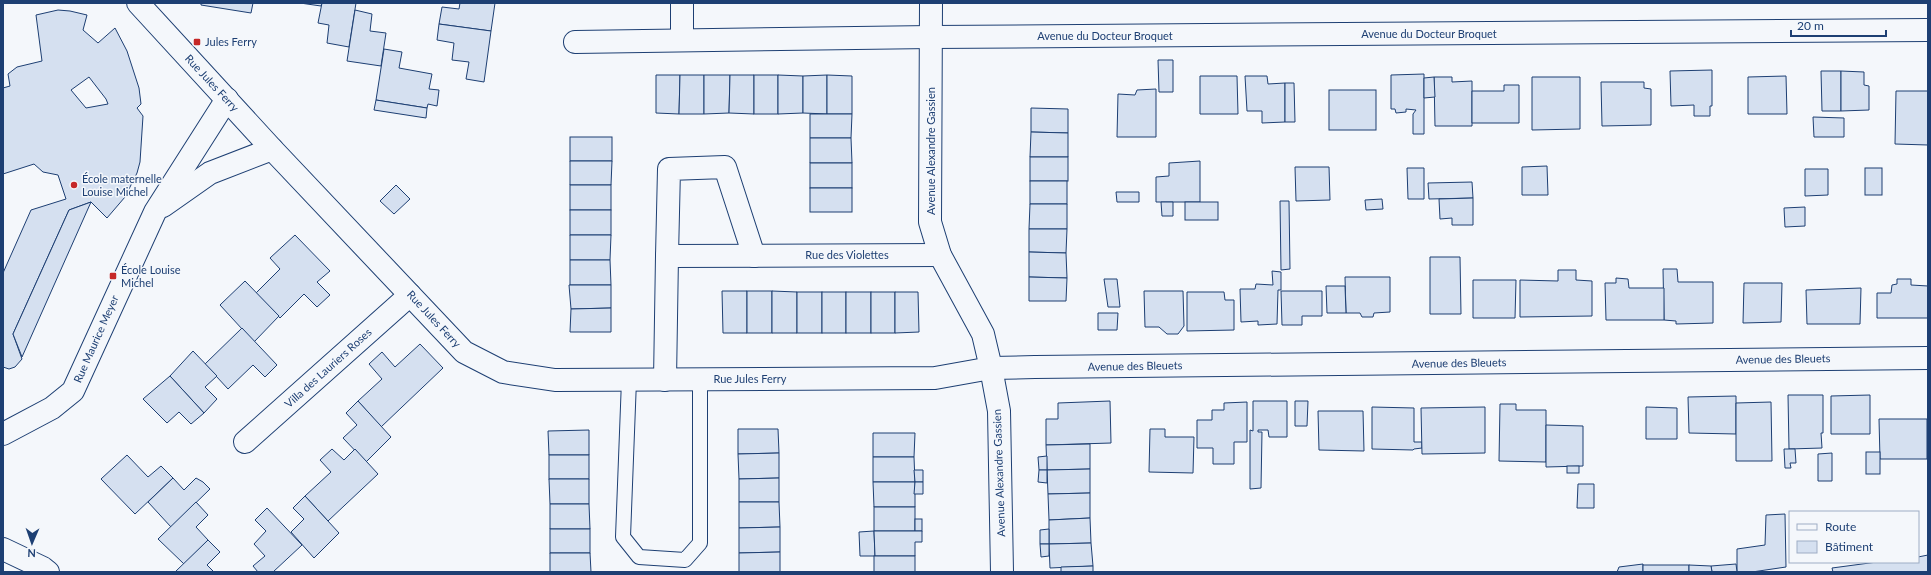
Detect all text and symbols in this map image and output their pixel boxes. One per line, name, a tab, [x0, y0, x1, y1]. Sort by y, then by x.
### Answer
scale bar	[1791, 12, 1886, 38]
text: 20 m	[1797, 18, 1824, 33]
street label: Avenue du Docteur Broquet	[1361, 27, 1497, 40]
street label: Avenue du Docteur Broquet	[1037, 29, 1173, 42]
place label: Jules Ferry	[205, 35, 257, 48]
marker: Jules Ferry	[192, 37, 202, 47]
street label: Rue Jules Ferry	[183, 52, 242, 114]
street label: Avenue Alexandre Gassien	[924, 87, 937, 215]
place label: École maternelle Louise Michel	[82, 172, 162, 198]
marker: École maternelle Louise Michel	[69, 180, 79, 190]
street label: Rue des Violettes	[805, 248, 889, 261]
place label: École Louise Michel	[121, 263, 181, 289]
marker: École Louise Michel	[108, 271, 118, 281]
street label: Rue Jules Ferry	[405, 288, 464, 350]
street label: Rue Maurice Meyer	[70, 293, 121, 385]
street label: Villa des Lauriers Roses	[282, 325, 374, 410]
street label: Avenue des Bleuets	[1735, 351, 1831, 366]
street label: Avenue des Bleuets	[1411, 355, 1507, 370]
street label: Avenue des Bleuets	[1087, 358, 1183, 373]
street label: Rue Jules Ferry	[714, 372, 787, 385]
street label: Avenue Alexandre Gassien	[990, 409, 1007, 537]
legend	[1789, 511, 1919, 563]
text: Route	[1825, 519, 1856, 534]
north arrow	[12, 523, 52, 563]
text: Bâtiment	[1825, 539, 1874, 554]
text: N	[27, 547, 36, 560]

